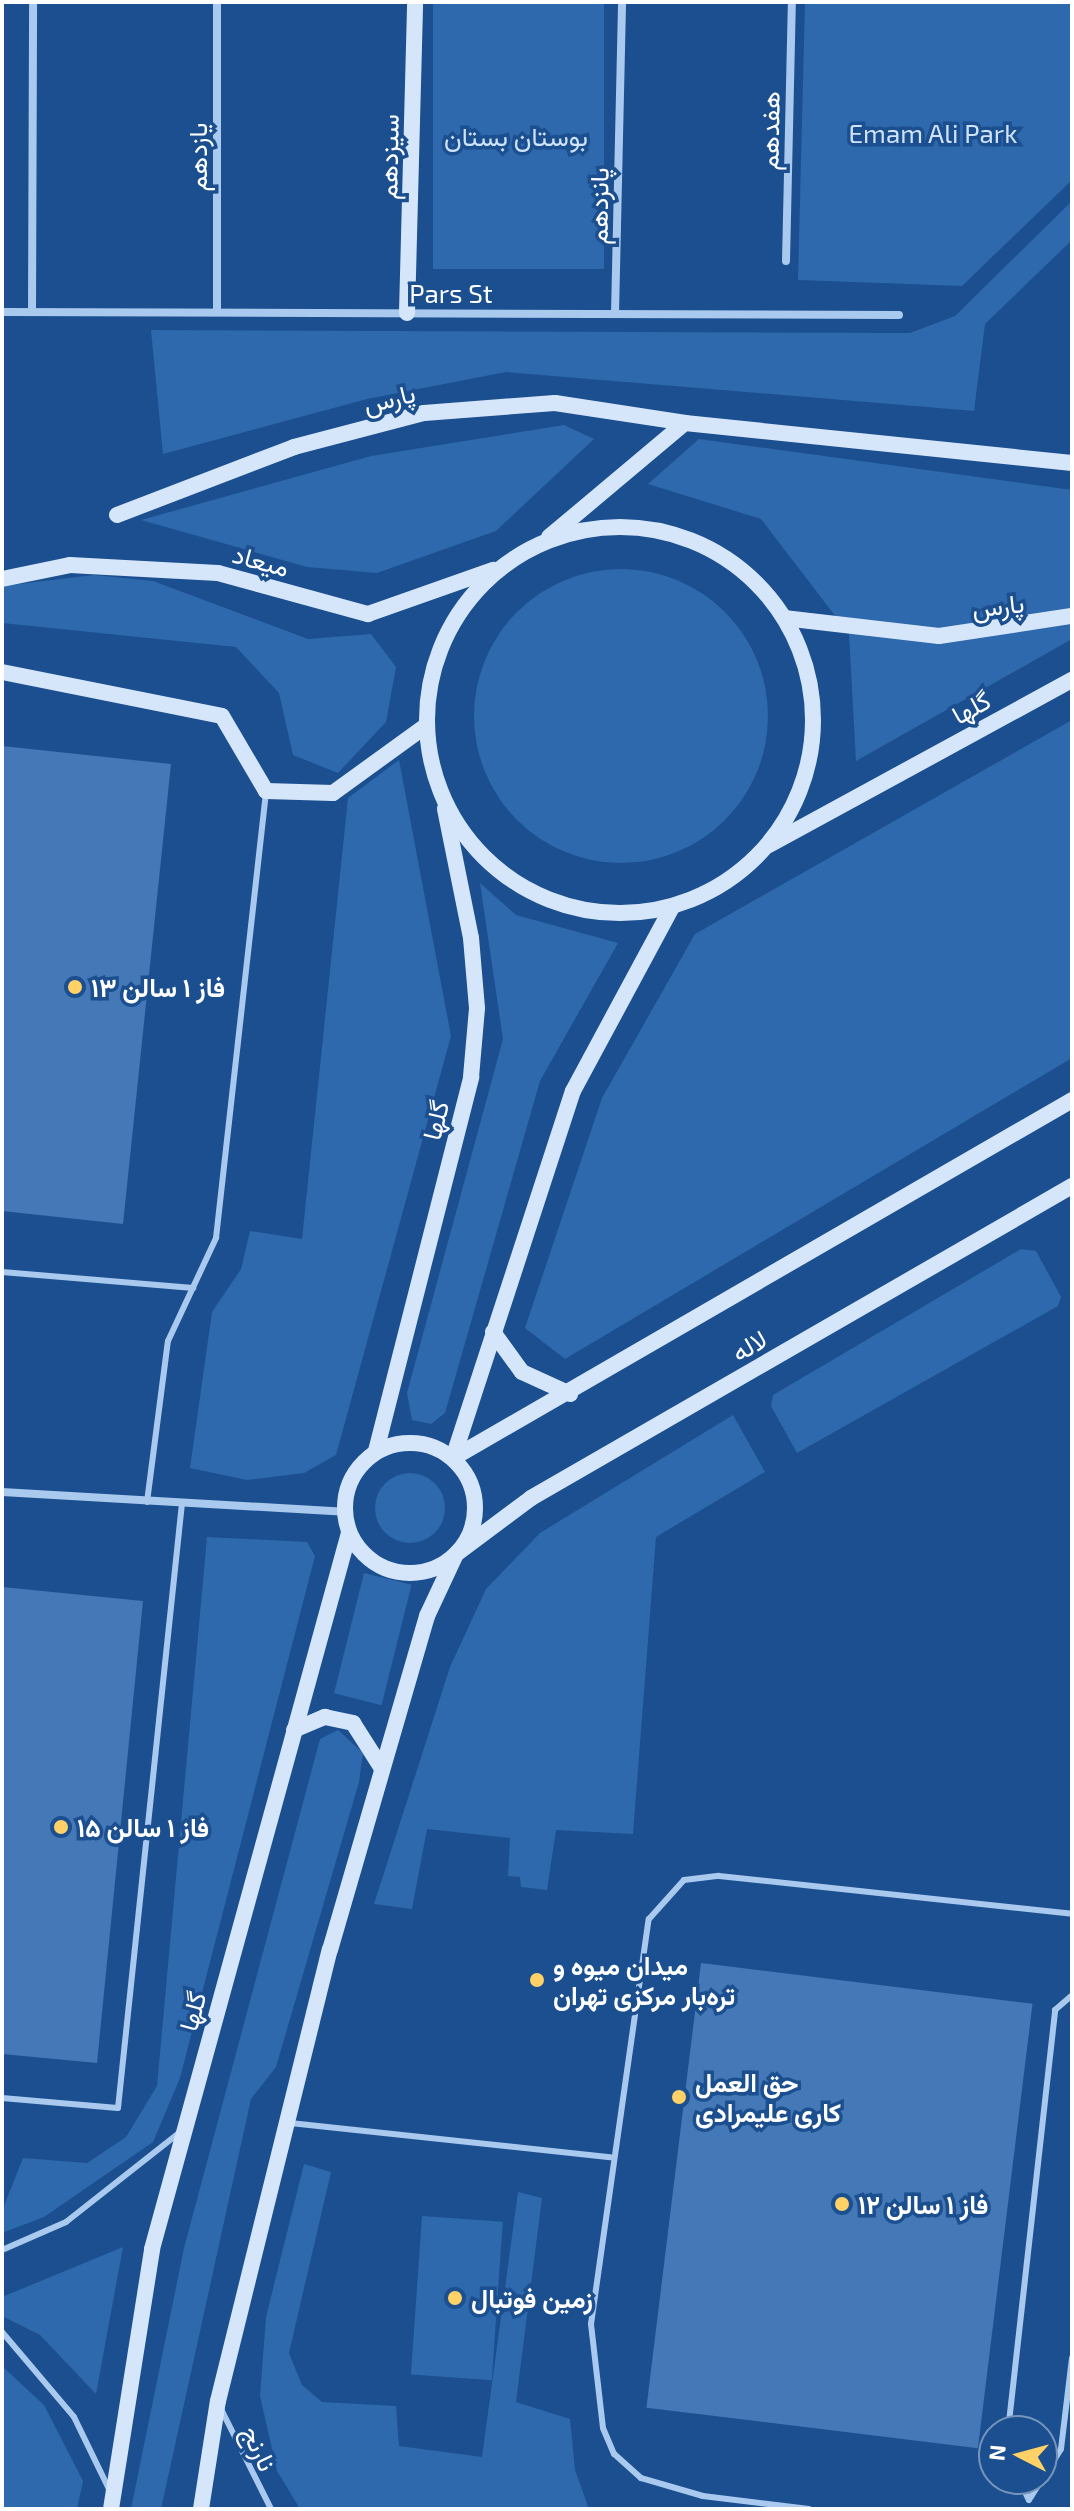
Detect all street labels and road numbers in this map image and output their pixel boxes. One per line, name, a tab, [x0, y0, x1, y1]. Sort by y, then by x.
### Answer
street label: هفدهم	[753, 91, 785, 171]
street label: سیزدهم	[372, 114, 404, 200]
street label: یازدهم	[181, 123, 213, 191]
street label: پانزدهم	[582, 167, 614, 245]
street label: Pars St	[409, 277, 493, 309]
street label: پارس	[360, 377, 418, 419]
street label: میعاد	[229, 538, 293, 582]
street label: پارس	[970, 587, 1026, 623]
street label: گلها	[946, 684, 996, 730]
street label: گلها	[415, 1097, 455, 1143]
street label: لاله	[726, 1323, 772, 1367]
street label: گلها	[172, 1988, 212, 2034]
street label: نارنج	[236, 2420, 284, 2476]

